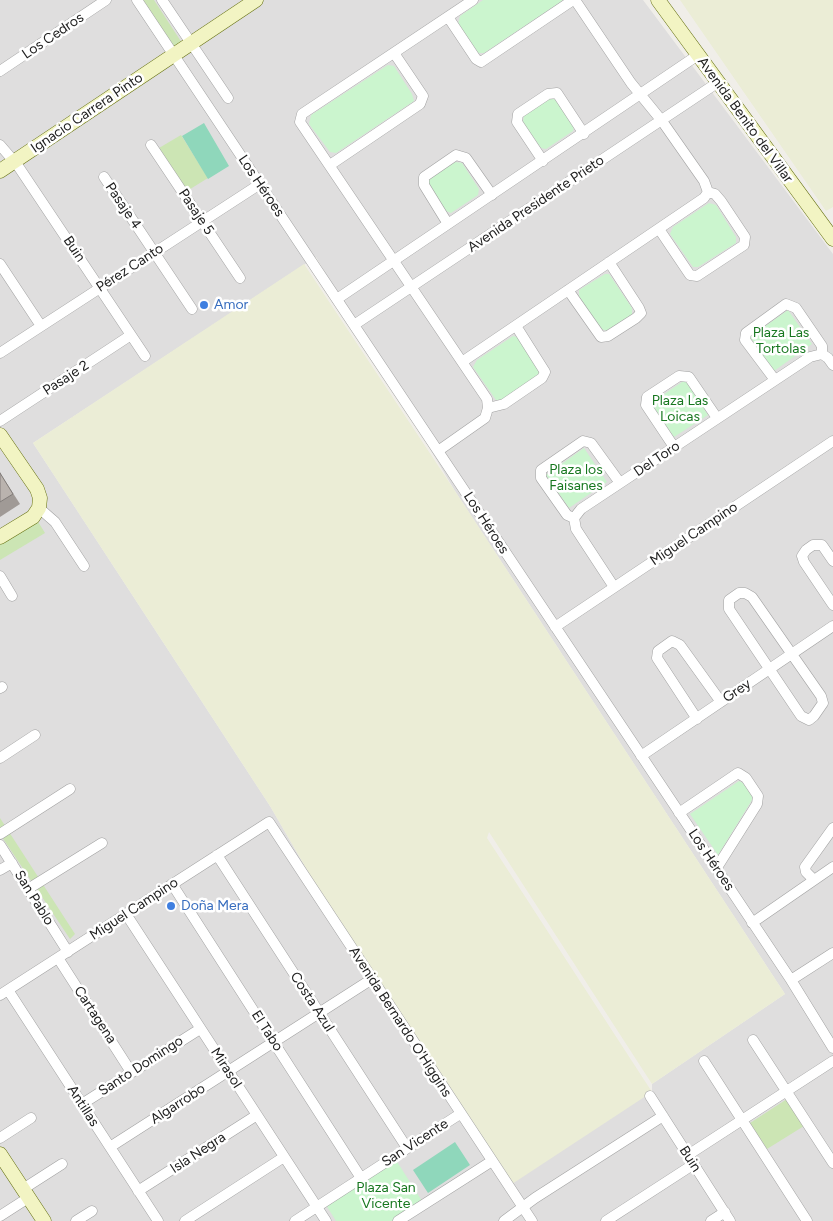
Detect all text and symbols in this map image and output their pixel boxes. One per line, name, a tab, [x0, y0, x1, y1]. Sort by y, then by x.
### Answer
street label: Los Cedros	[19, 9, 87, 63]
street label: Avenida Benito del Villar	[694, 54, 796, 186]
street label: Ignacio Carrera Pinto	[28, 69, 146, 157]
street label: Los Héroes	[234, 152, 288, 220]
street label: Avenida Presidente Prieto	[464, 152, 608, 256]
street label: Pasaje 4	[101, 180, 145, 232]
street label: Pasaje 5	[175, 186, 217, 238]
street label: Buin	[59, 233, 89, 265]
street label: Pérez Canto	[93, 240, 167, 296]
place label: Amor	[214, 297, 248, 313]
marker: Amor	[198, 299, 210, 311]
park label: Plaza Las Tortolas	[753, 325, 809, 358]
street label: Pasaje 2	[40, 357, 92, 399]
park label: Plaza Las Loicas	[652, 393, 708, 426]
street label: Del Toro	[631, 438, 683, 480]
park label: Plaza los Faisanes	[549, 462, 603, 494]
street label: Los Héroes	[460, 489, 512, 557]
street label: Miguel Campino	[647, 499, 741, 569]
street label: Grey	[720, 676, 754, 706]
street label: Los Héroes	[684, 826, 738, 894]
street label: San Pablo	[11, 867, 57, 929]
street label: Miguel Campino	[87, 874, 181, 944]
place label: Doña Mera	[181, 898, 249, 914]
marker: Doña Mera	[165, 900, 177, 912]
street label: Avenida Bernardo O'Higgins	[345, 944, 455, 1100]
street label: Costa Azul	[286, 969, 338, 1035]
street label: Cartagena	[70, 983, 120, 1047]
street label: El Tabo	[248, 1007, 286, 1055]
street label: Santo Domingo	[96, 1032, 186, 1100]
street label: Mirasol	[207, 1045, 245, 1091]
street label: Algarrobo	[148, 1080, 208, 1128]
street label: Antillas	[64, 1082, 102, 1130]
street label: San Vicente	[379, 1115, 451, 1171]
street label: Isla Negra	[167, 1129, 229, 1177]
street label: Buin	[675, 1143, 705, 1175]
park label: Plaza San Vicente	[356, 1180, 416, 1212]

